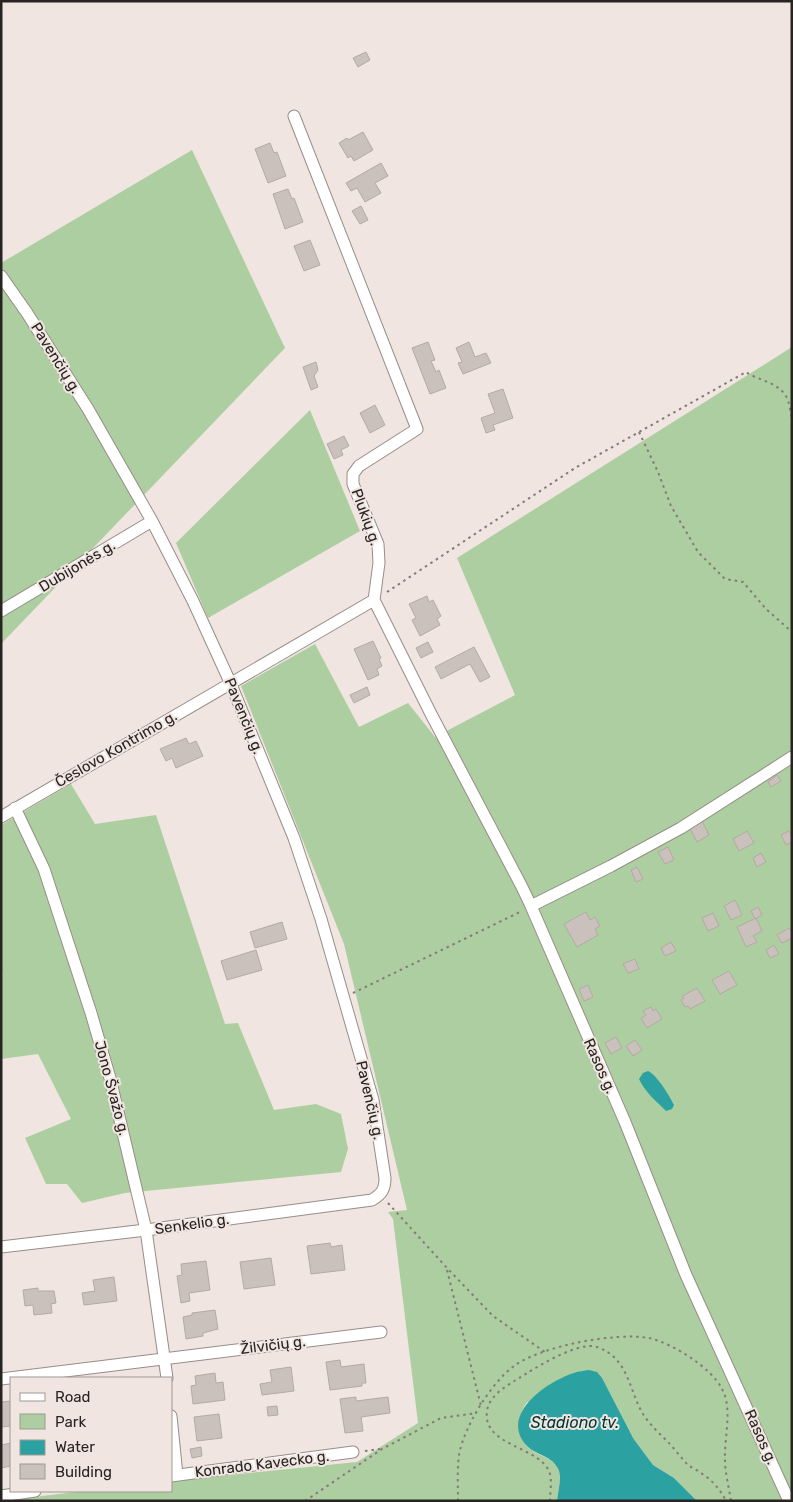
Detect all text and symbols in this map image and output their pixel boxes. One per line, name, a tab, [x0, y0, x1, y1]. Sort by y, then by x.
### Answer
street label: Pavenčių g.	[27, 319, 85, 397]
street label: Plukių g.	[347, 486, 385, 548]
street label: Dubijonės g.	[36, 536, 118, 596]
street label: Pavenčių g.	[221, 675, 267, 757]
street label: Česlovo Kontrimo g.	[52, 707, 180, 791]
street label: Rasos g.	[580, 1036, 620, 1096]
street label: Jono Švažo g.	[91, 1039, 133, 1137]
street label: Pavenčių g.	[352, 1059, 388, 1141]
street label: Senkelio g.	[154, 1210, 230, 1238]
street label: Žilvičių g.	[239, 1332, 307, 1358]
legend	[10, 1377, 172, 1492]
text: Road	[55, 1388, 91, 1406]
street label: Rasos g.	[741, 1407, 781, 1467]
text: Park	[55, 1413, 86, 1431]
water label: Stadiono tv.	[531, 1413, 619, 1432]
text: Water	[55, 1438, 95, 1456]
street label: Konrado Kavecko g.	[194, 1447, 330, 1481]
text: Building	[55, 1463, 112, 1481]

